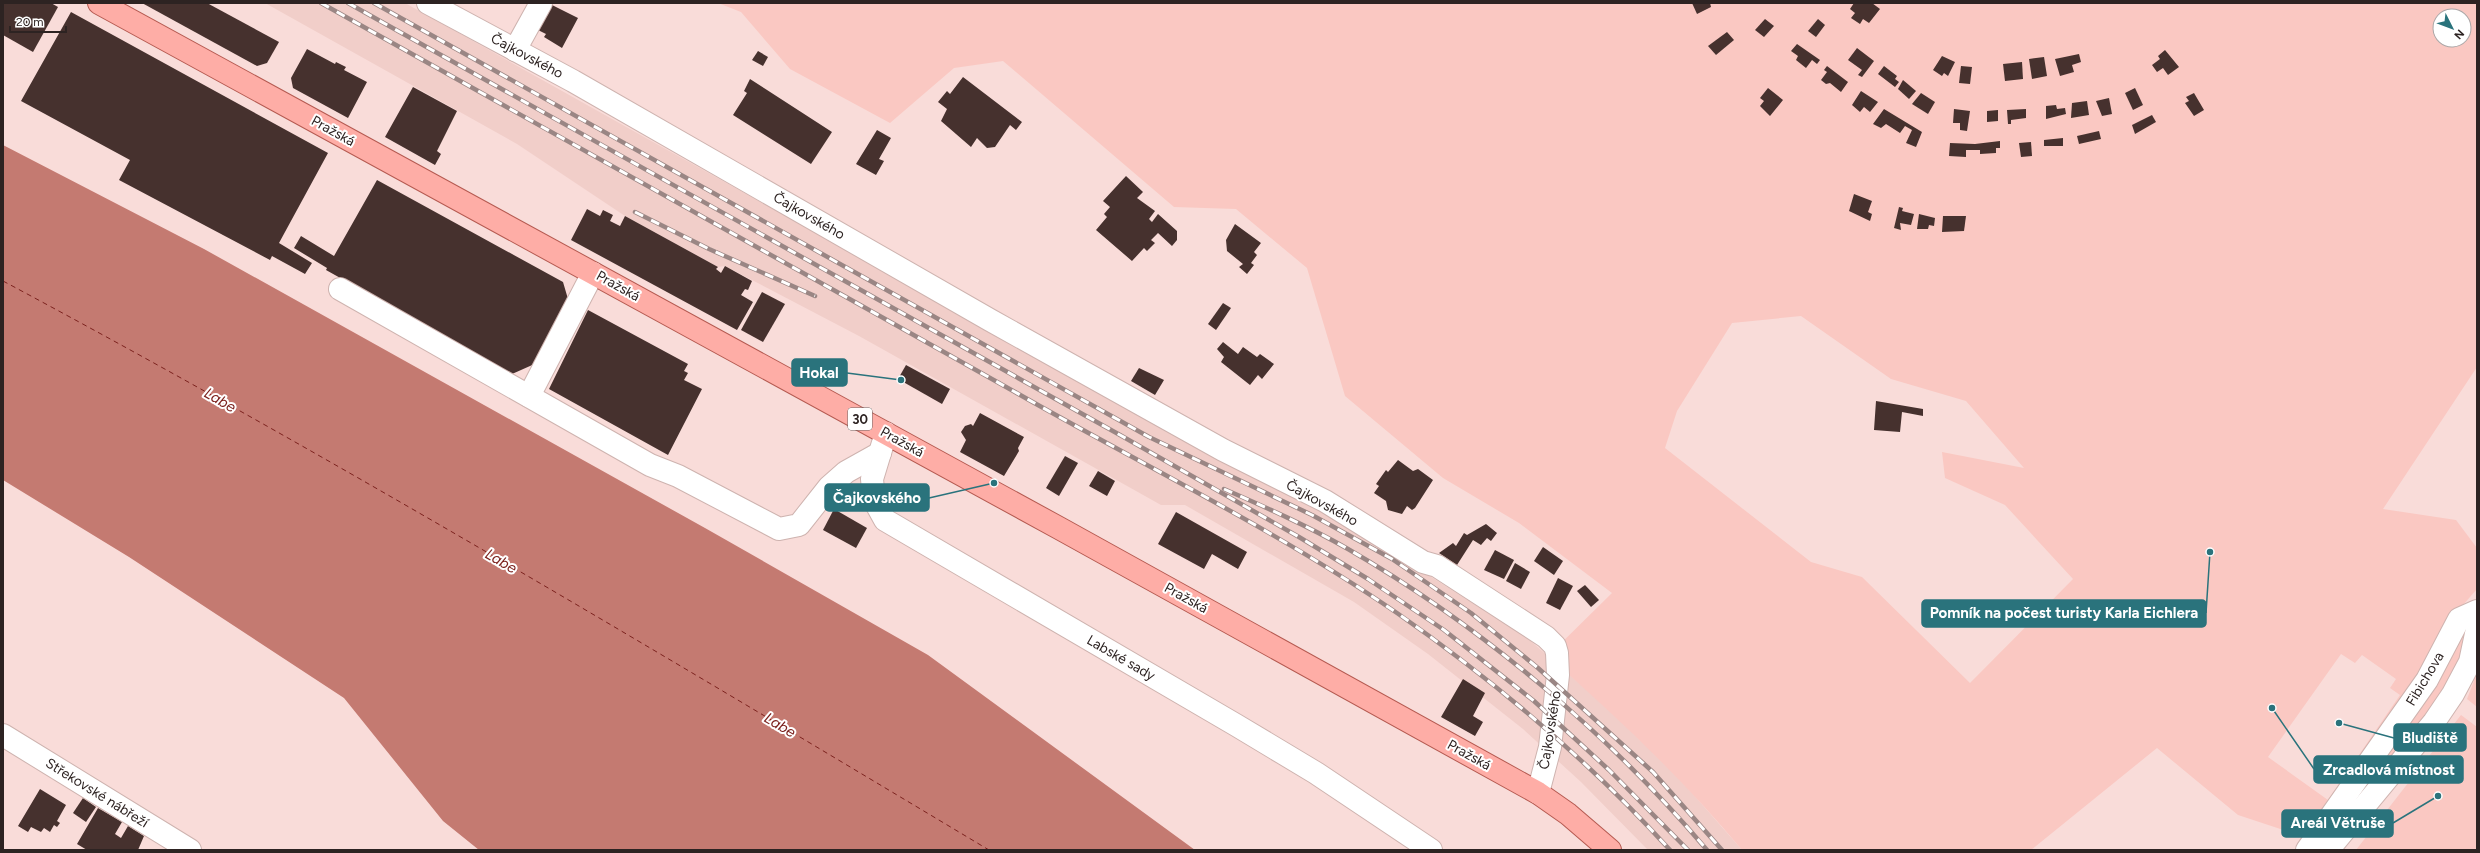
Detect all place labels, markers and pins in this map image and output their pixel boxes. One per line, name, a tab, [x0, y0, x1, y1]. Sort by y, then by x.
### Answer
callout: Hokal	[792, 359, 847, 386]
callout: Čajkovského	[825, 484, 929, 511]
callout: Pomník na počest turisty Karla Eichlera	[1922, 600, 2206, 627]
callout: Bludiště	[2394, 724, 2466, 751]
callout: Zrcadlová místnost	[2314, 756, 2463, 783]
callout: Areál Větruše	[2282, 810, 2393, 837]

